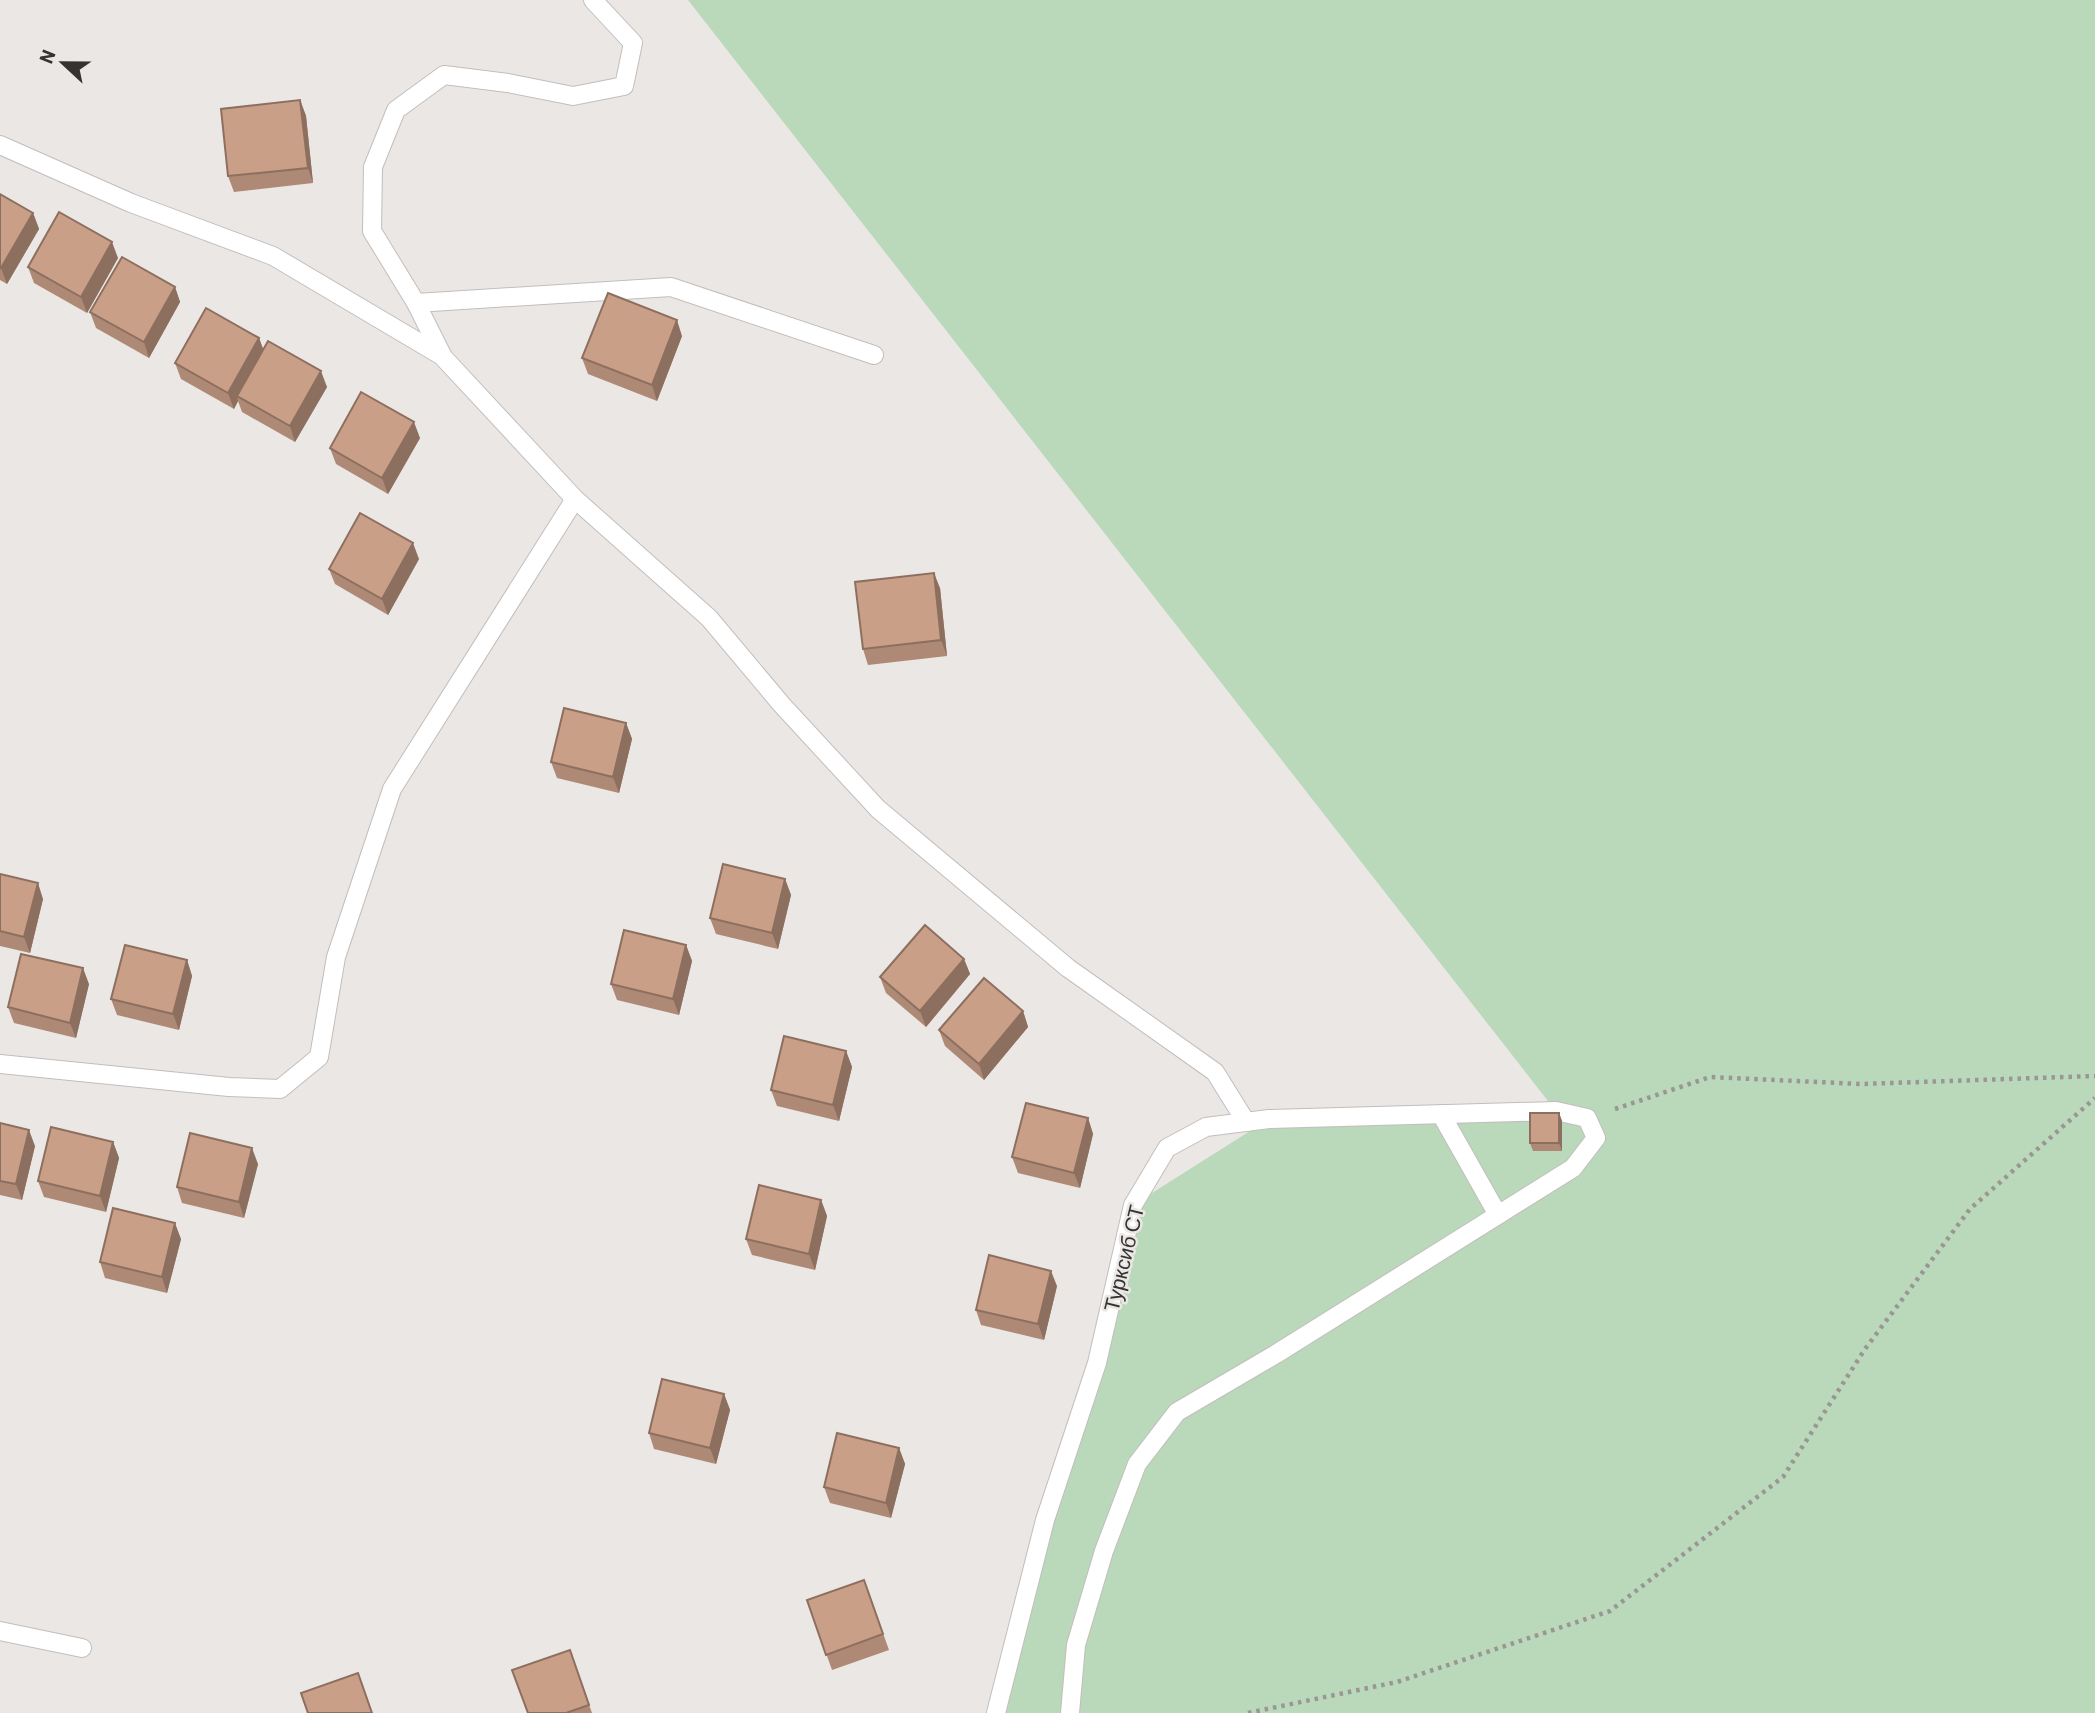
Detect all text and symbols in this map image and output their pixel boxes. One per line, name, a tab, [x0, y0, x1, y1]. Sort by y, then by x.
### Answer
north arrow	[28, 28, 98, 98]
text: N	[34, 46, 60, 67]
street label: Турксиб СТ	[1098, 1202, 1148, 1314]

